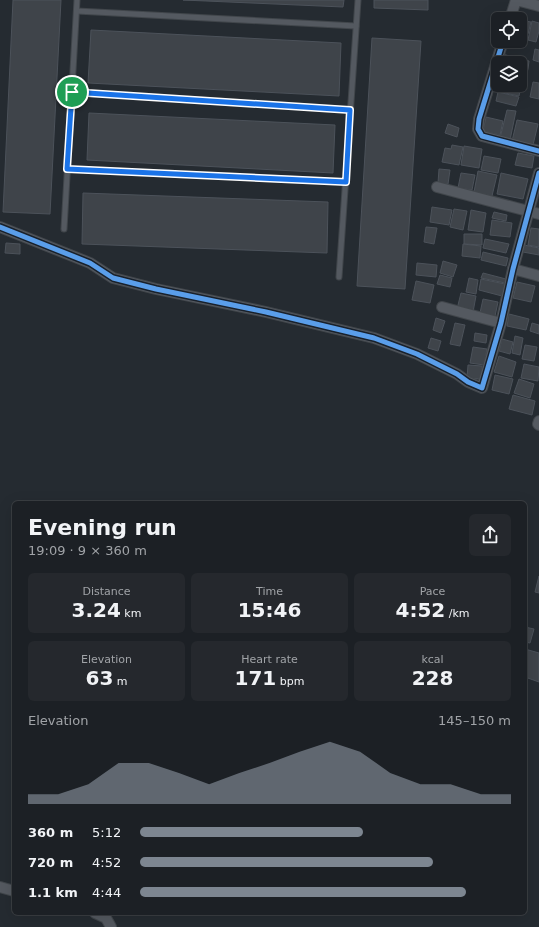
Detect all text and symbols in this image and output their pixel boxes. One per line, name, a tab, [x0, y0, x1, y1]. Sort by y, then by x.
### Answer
map controls	[491, 12, 527, 92]
button: locate	[491, 12, 527, 48]
button: layers	[491, 56, 527, 92]
pin	[55, 75, 89, 109]
icon: arrive	[61, 81, 83, 103]
button: share	[469, 514, 511, 556]
text: Evening run	[28, 515, 177, 540]
text: 19:09 · 9 × 360 m	[28, 543, 147, 558]
text: Distance	[82, 585, 131, 598]
text: Time	[256, 585, 283, 598]
text: Pace	[420, 585, 445, 598]
text: 3.24	[72, 598, 121, 622]
text: 15:46	[238, 598, 301, 622]
text: 4:52	[395, 598, 445, 622]
text: km	[121, 607, 141, 620]
text: /km	[445, 607, 470, 620]
text: Elevation	[81, 653, 132, 666]
text: Heart rate	[241, 653, 298, 666]
text: kcal	[421, 653, 444, 666]
text: 63	[85, 666, 113, 690]
text: 171	[235, 666, 276, 690]
text: 228	[412, 666, 453, 690]
text: m	[113, 675, 128, 688]
text: bpm	[276, 675, 304, 688]
text: Elevation	[28, 713, 88, 728]
text: 145–150 m	[438, 713, 511, 728]
text: 360 m	[28, 825, 73, 840]
text: 5:12	[92, 825, 121, 840]
text: 720 m	[28, 855, 73, 870]
text: 4:52	[92, 855, 121, 870]
text: 1.1 km	[28, 885, 78, 900]
text: 4:44	[92, 885, 121, 900]

